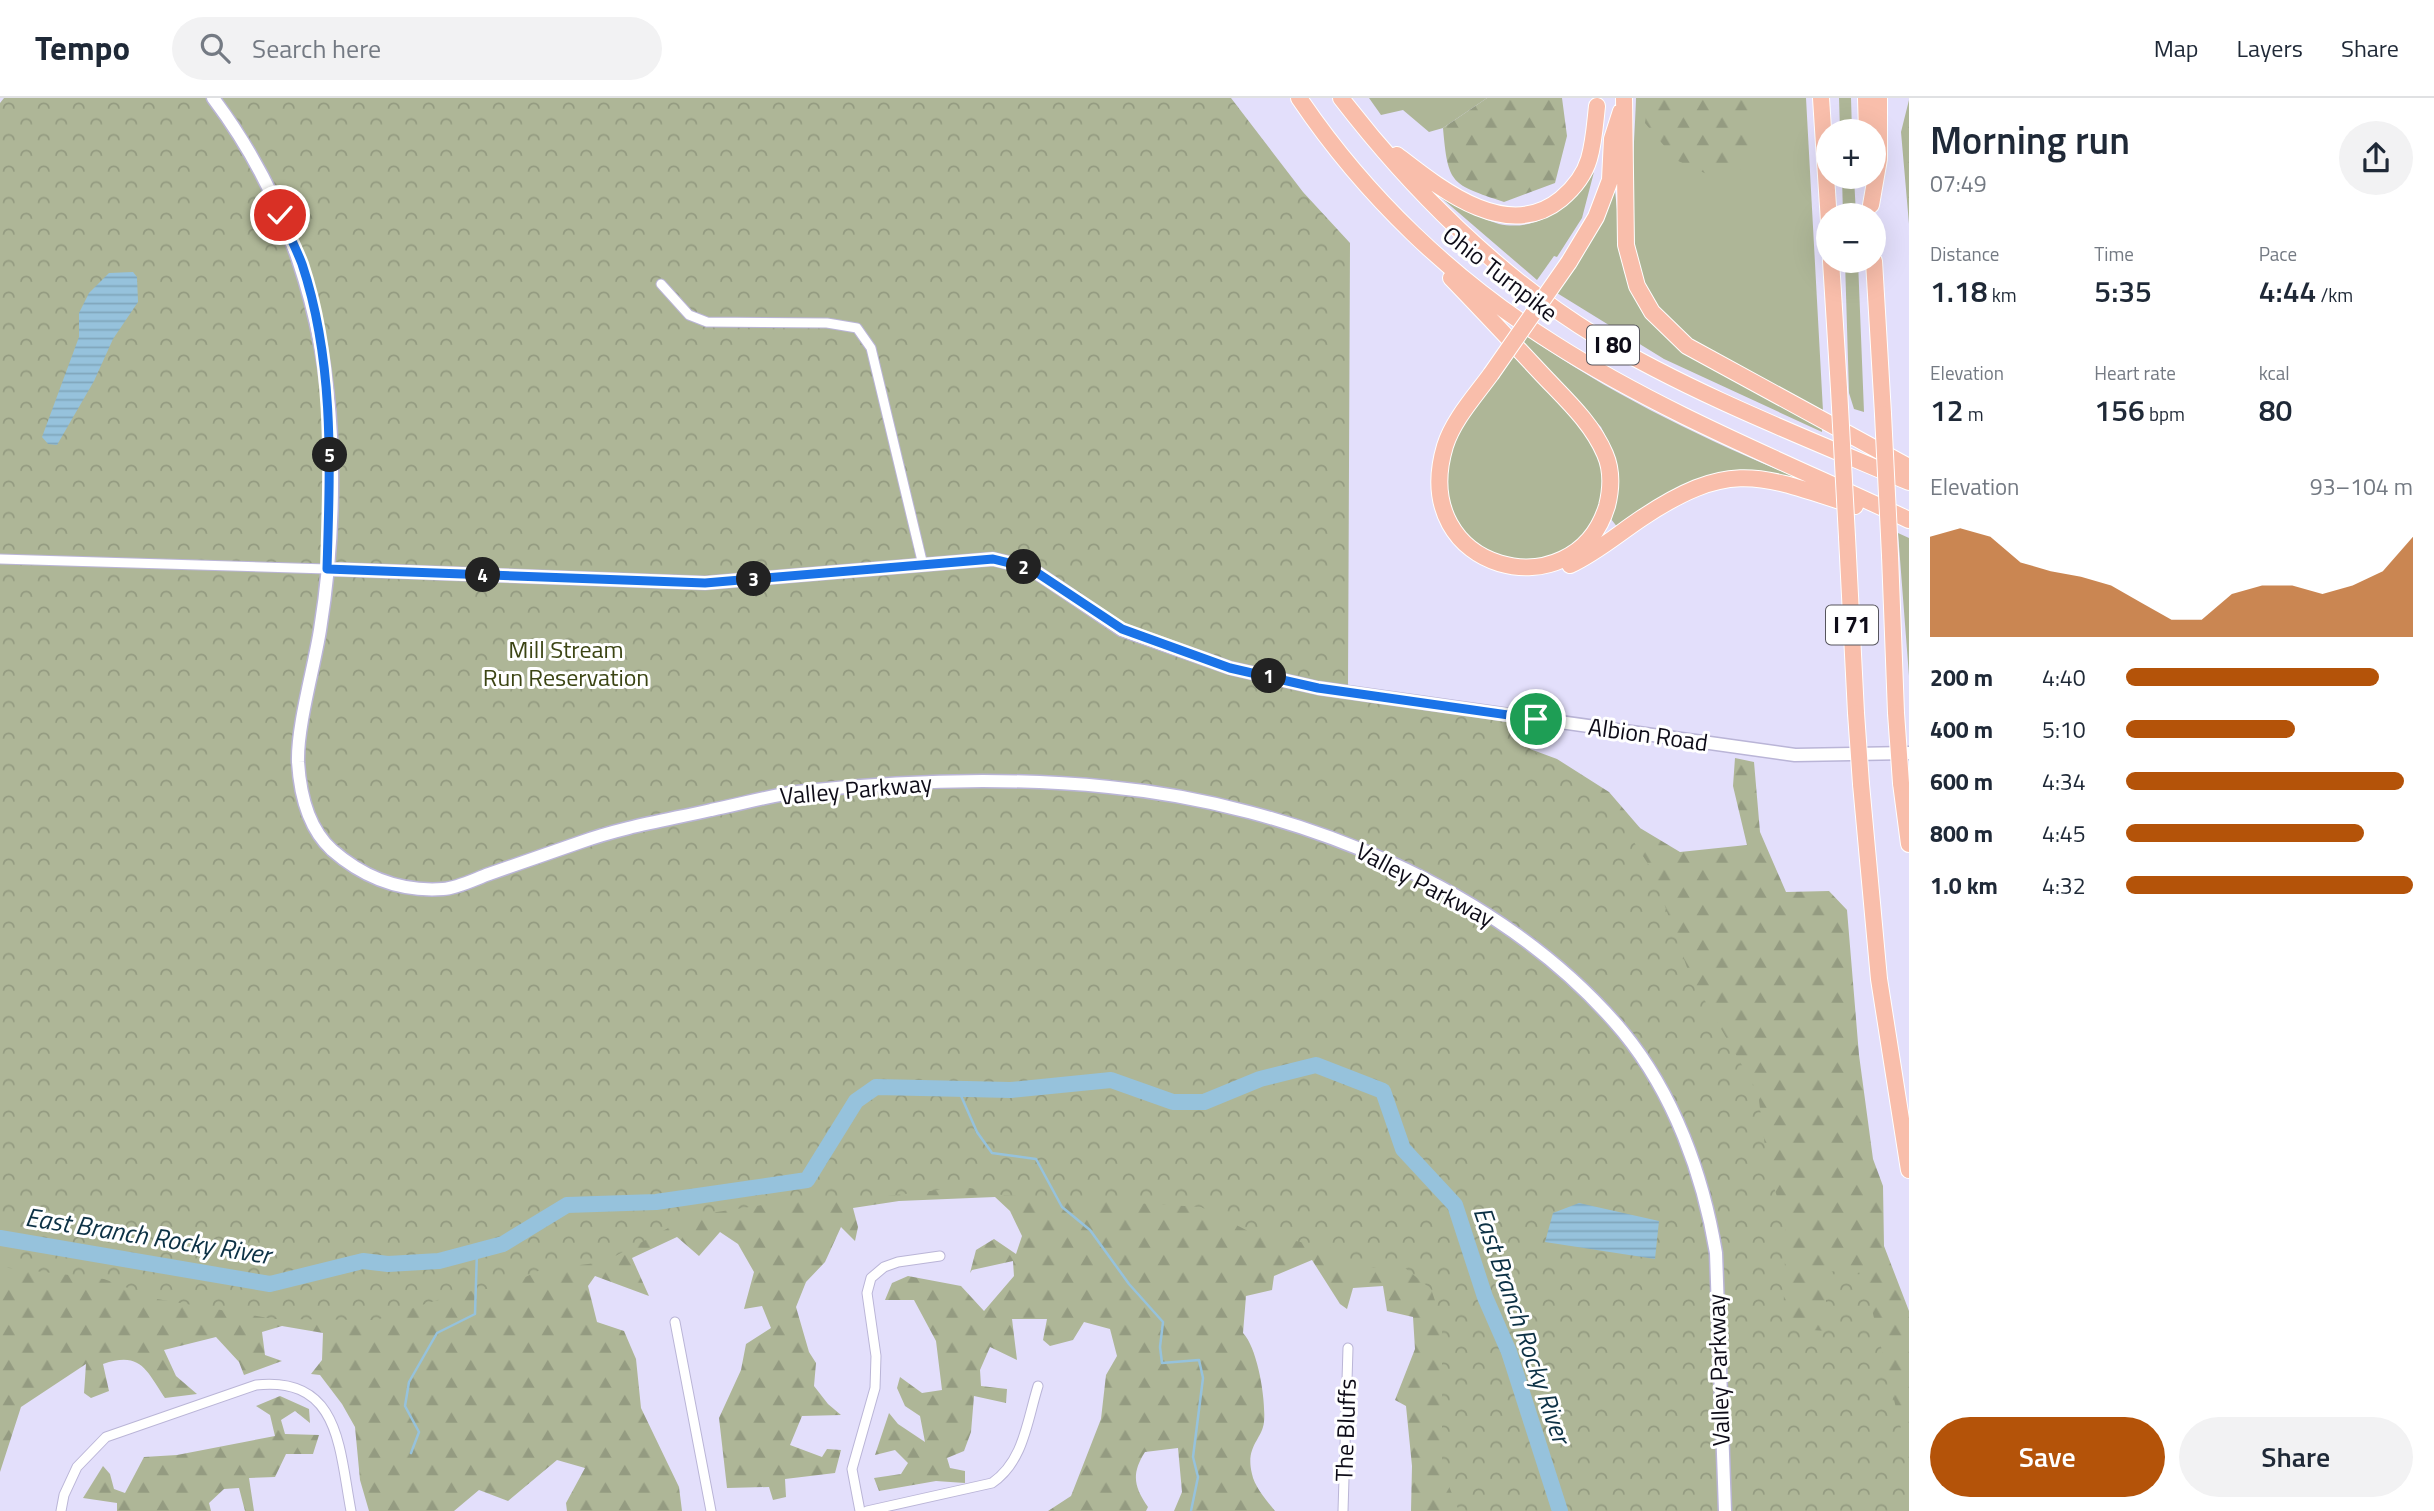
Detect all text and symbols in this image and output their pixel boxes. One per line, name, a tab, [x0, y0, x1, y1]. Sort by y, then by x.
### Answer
search box	[172, 17, 662, 80]
text: Tempo	[35, 23, 130, 73]
icon: search	[196, 29, 234, 67]
text: Search here	[252, 29, 381, 68]
text: Map	[2154, 30, 2199, 66]
text: Layers	[2237, 30, 2303, 66]
text: Share	[2341, 30, 2399, 66]
text: Morning run	[1930, 111, 2130, 169]
map controls	[1816, 119, 1886, 273]
button: +	[1816, 119, 1886, 189]
button: share	[2339, 121, 2413, 195]
text: 07:49	[1930, 166, 1987, 201]
pin	[250, 185, 310, 245]
icon: check	[261, 196, 299, 234]
button: −	[1816, 203, 1886, 273]
street label: Ohio Turnpike	[1435, 217, 1566, 330]
text: Distance	[1930, 239, 1999, 268]
text: Time	[2094, 239, 2134, 268]
text: Pace	[2259, 239, 2297, 268]
text: 1.18	[1930, 268, 1988, 314]
text: 5:35	[2094, 268, 2152, 314]
text: 4:44	[2259, 268, 2316, 314]
text: km	[1988, 280, 2017, 309]
text: /km	[2316, 280, 2353, 309]
road number: I 80	[1587, 326, 1639, 364]
text: Elevation	[1930, 358, 2004, 387]
text: Heart rate	[2094, 358, 2176, 387]
text: kcal	[2259, 358, 2290, 387]
text: 12	[1930, 387, 1964, 433]
text: 156	[2094, 387, 2145, 433]
text: 80	[2259, 387, 2292, 433]
text: m	[1964, 399, 1984, 428]
text: bpm	[2145, 399, 2185, 428]
pin: 5	[312, 438, 348, 472]
text: 5	[324, 440, 335, 469]
text: Elevation	[1930, 469, 2019, 504]
text: 93–104 m	[2310, 469, 2413, 504]
pin: 2	[1006, 550, 1042, 584]
text: 2	[1018, 552, 1029, 581]
pin: 4	[466, 558, 500, 592]
text: 4	[477, 560, 488, 589]
pin: 3	[736, 561, 772, 596]
text: 3	[748, 564, 759, 593]
road number: I 71	[1826, 606, 1878, 645]
park label: Mill Stream Run Reservation	[483, 631, 649, 695]
pin: 1	[1252, 658, 1286, 694]
text: 200 m	[1930, 660, 1993, 695]
text: 4:40	[2042, 660, 2086, 695]
text: 1	[1263, 661, 1274, 690]
pin	[1506, 689, 1566, 749]
icon: arrive	[1517, 700, 1555, 738]
street label: Albion Road	[1586, 708, 1710, 760]
text: 400 m	[1930, 712, 1993, 747]
text: 5:10	[2042, 712, 2086, 747]
street label: Valley Parkway	[778, 764, 934, 814]
text: 600 m	[1930, 764, 1993, 799]
text: 4:34	[2042, 764, 2086, 799]
text: 800 m	[1930, 816, 1993, 851]
text: 4:45	[2042, 816, 2086, 851]
street label: Valley Parkway	[1350, 832, 1502, 936]
text: 1.0 km	[1930, 868, 1998, 903]
text: 4:32	[2042, 868, 2086, 903]
water label: East Branch Rocky River	[23, 1197, 276, 1275]
water label: East Branch Rocky River	[1464, 1201, 1582, 1451]
street label: Valley Parkway	[1697, 1293, 1739, 1447]
street label: The Bluffs	[1325, 1378, 1365, 1482]
button: Save	[1930, 1417, 2165, 1497]
button: Share	[2179, 1417, 2413, 1497]

